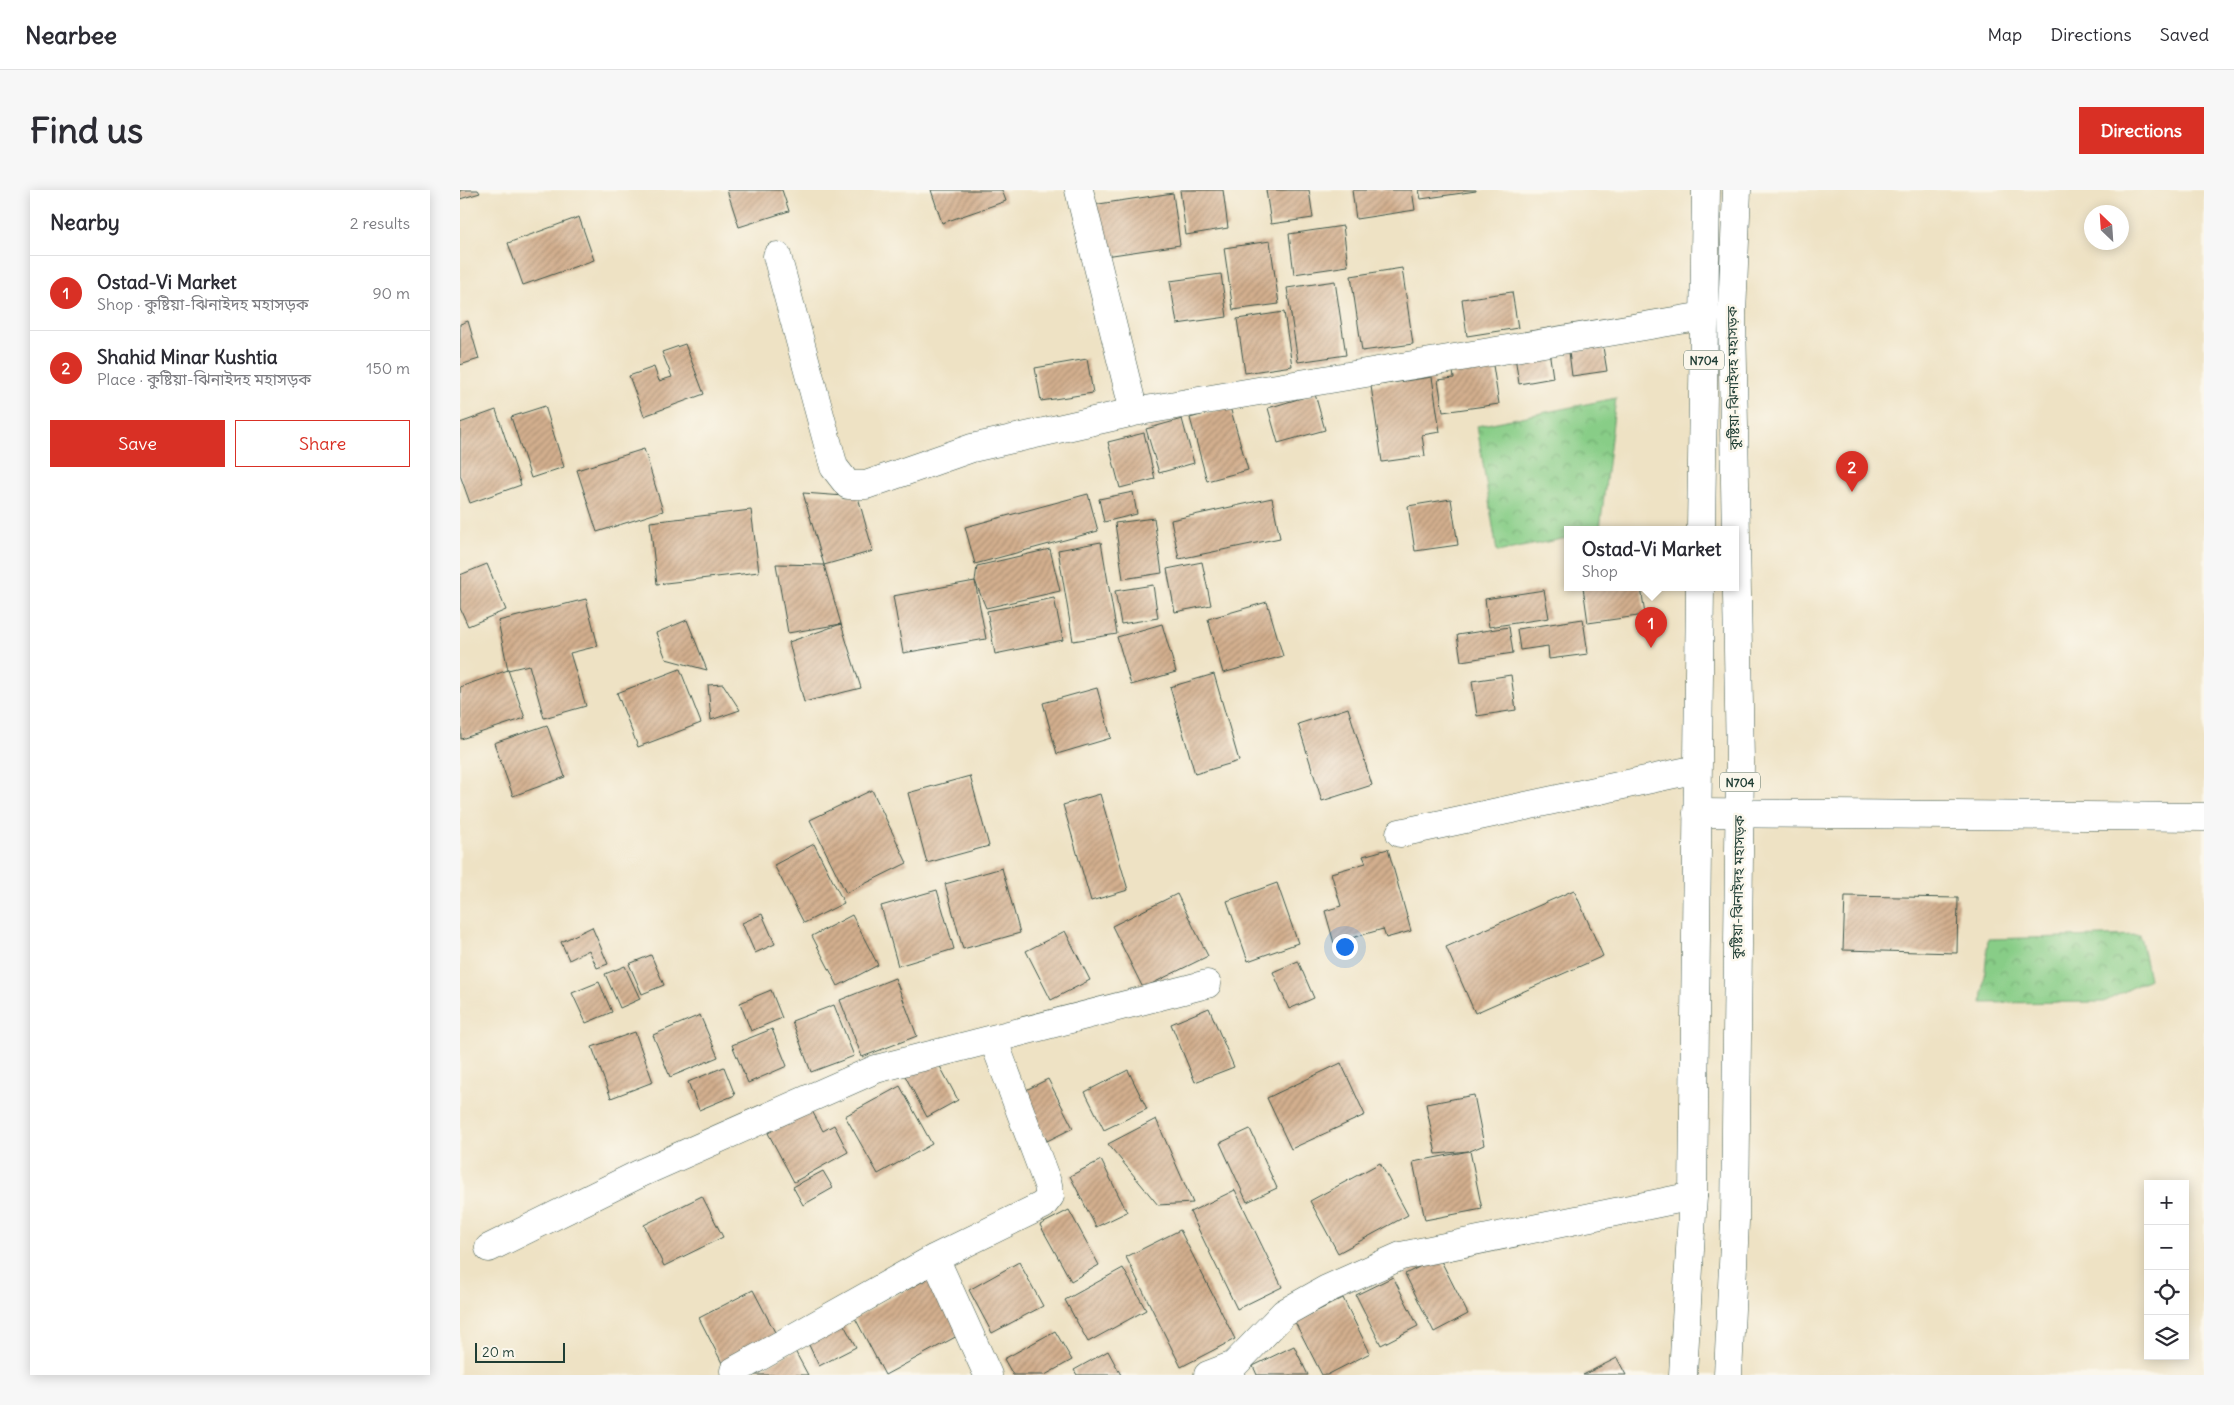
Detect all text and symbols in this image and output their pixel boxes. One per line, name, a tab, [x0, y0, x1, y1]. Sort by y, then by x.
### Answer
text: Nearbee	[25, 20, 117, 50]
text: Map	[1987, 23, 2022, 46]
text: Directions	[2050, 23, 2132, 46]
text: Saved	[2160, 23, 2209, 46]
button: Directions	[2079, 107, 2204, 154]
text: Find us	[30, 108, 143, 152]
north arrow	[2084, 205, 2129, 250]
text: Nearby	[50, 209, 120, 236]
text: 2 results	[350, 213, 410, 233]
text: Ostad-Vi Market	[97, 270, 237, 294]
text: 1	[63, 283, 69, 303]
text: 90 m	[372, 283, 410, 303]
text: Shop · কুষ্টিয়া-ঝিনাইদহ মহাসড়ক	[97, 294, 309, 314]
street label: কুষ্টিয়া-ঝিনাইদহ মহাসড়ক	[1723, 305, 1743, 451]
text: Shahid Minar Kushtia	[97, 345, 278, 369]
road number: N704	[1684, 350, 1724, 370]
text: 2	[62, 358, 70, 378]
text: 150 m	[366, 358, 410, 378]
text: Place · কুষ্টিয়া-ঝিনাইদহ মহাসড়ক	[97, 369, 311, 389]
button: Save	[50, 420, 225, 467]
button: Share	[235, 420, 410, 467]
pin: 2	[1836, 451, 1868, 492]
popup	[1564, 526, 1739, 591]
text: Ostad-Vi Market	[1582, 537, 1721, 561]
text: Shop	[1582, 561, 1618, 581]
pin: 1	[1635, 607, 1667, 648]
road number: N704	[1720, 772, 1760, 792]
street label: কুষ্টিয়া-ঝিনাইদহ মহাসড়ক	[1728, 814, 1748, 960]
your location	[1332, 934, 1358, 960]
map controls	[2144, 1180, 2189, 1360]
button: +	[2144, 1180, 2189, 1225]
button: −	[2144, 1225, 2189, 1270]
button: locate	[2144, 1270, 2189, 1315]
button: layers	[2144, 1315, 2189, 1360]
scale bar	[475, 1340, 565, 1363]
text: 20 m	[482, 1343, 515, 1361]

